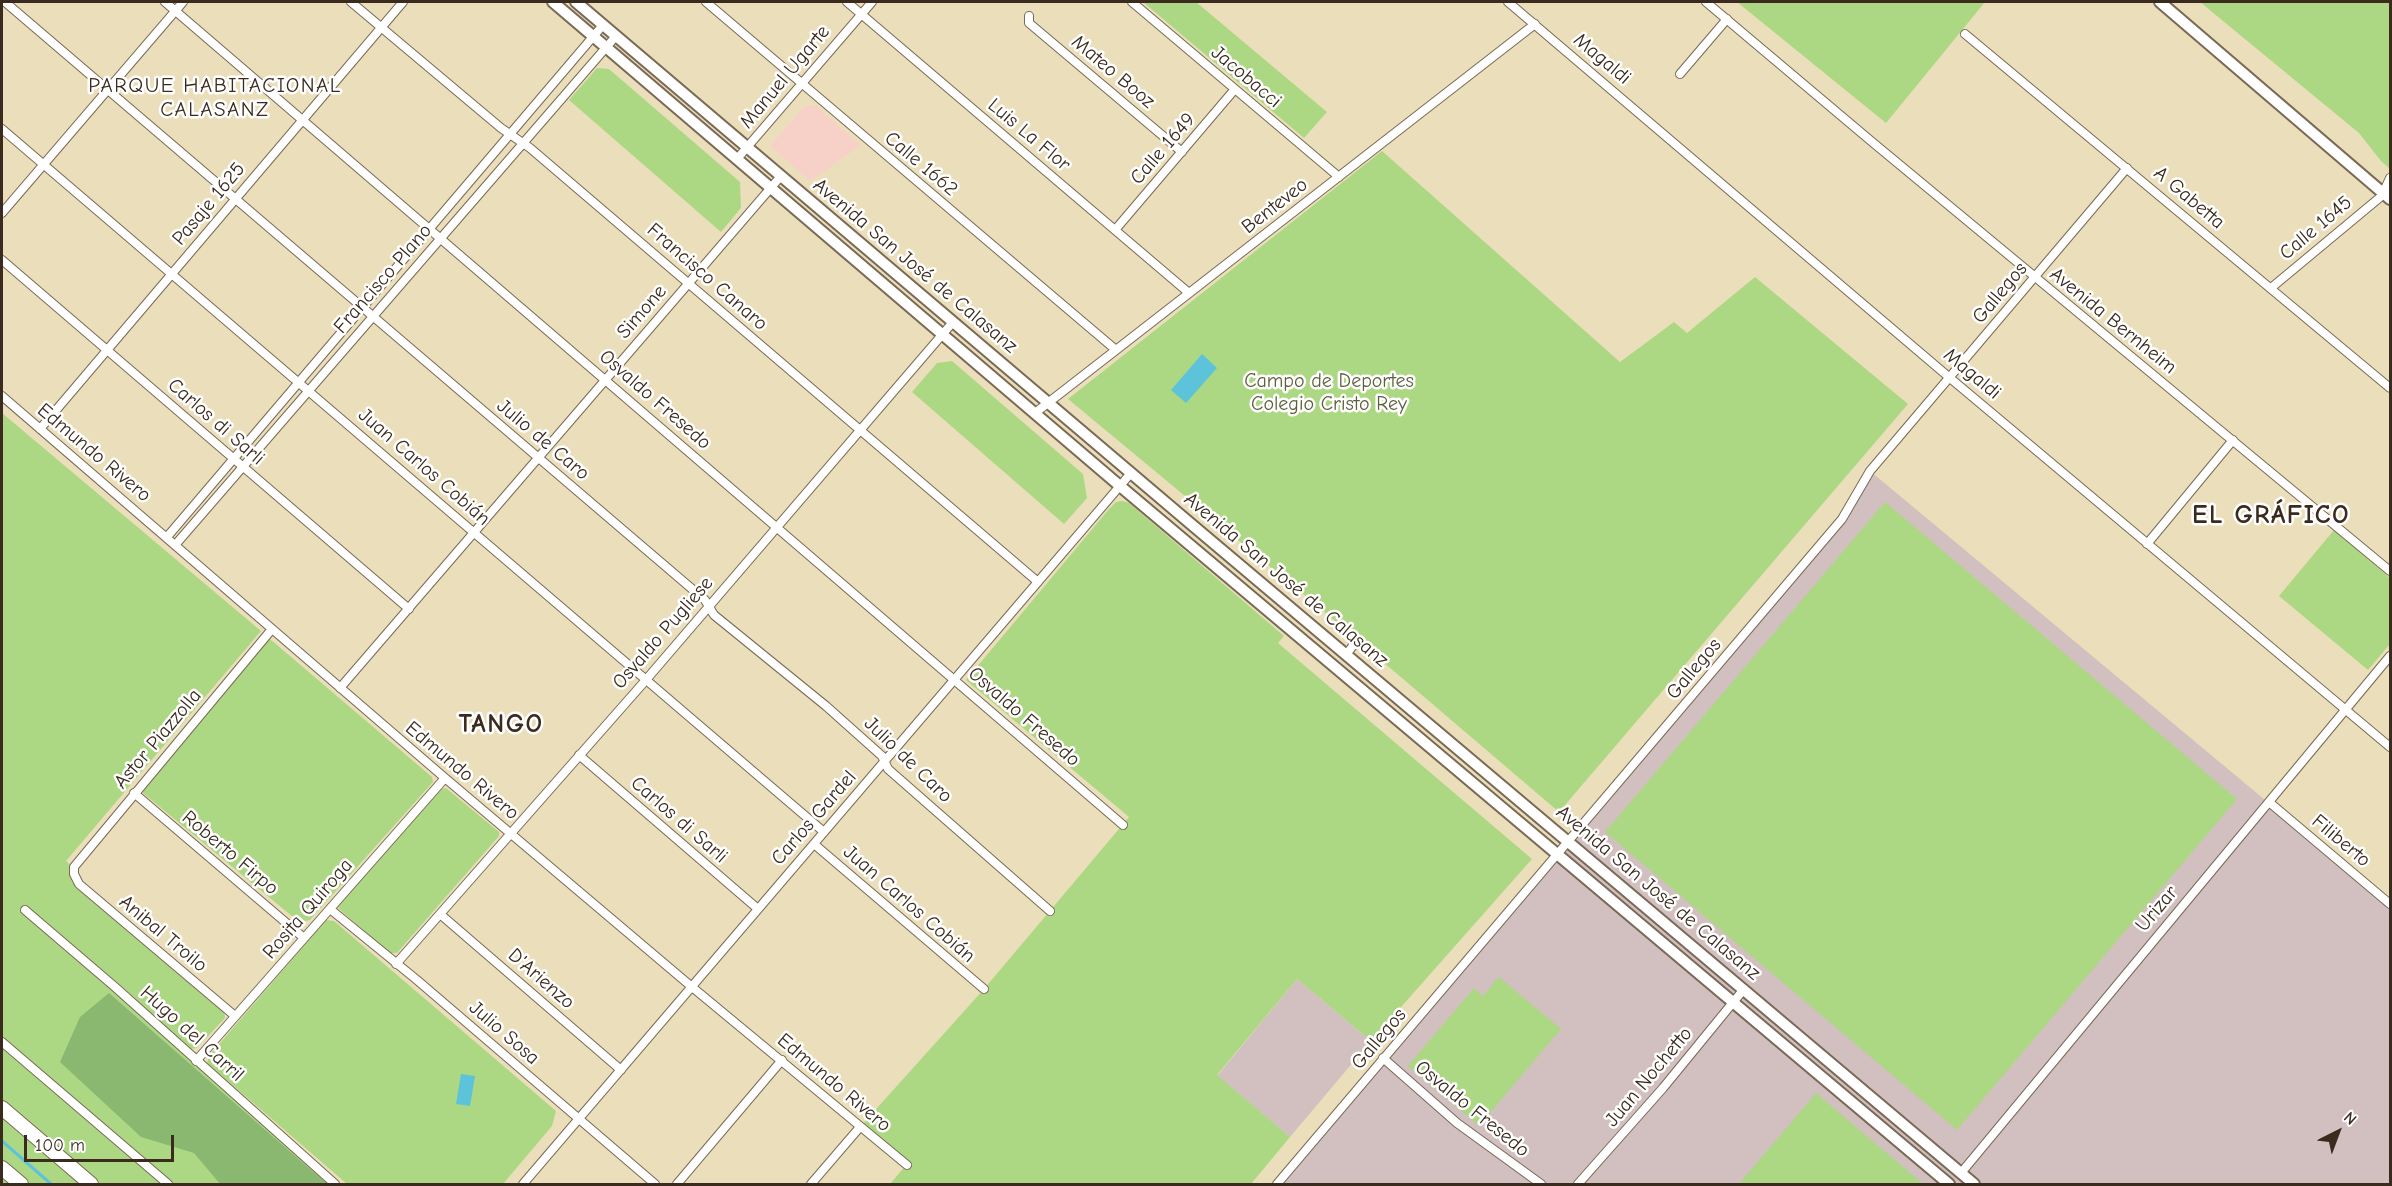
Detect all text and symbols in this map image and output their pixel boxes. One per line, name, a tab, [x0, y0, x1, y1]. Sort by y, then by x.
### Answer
street label: Manuel Ugarte	[735, 21, 835, 133]
street label: Magaldi	[1568, 28, 1636, 90]
street label: Mateo Booz	[1067, 30, 1159, 114]
street label: Jacobacci	[1206, 41, 1286, 113]
district label: PARQUE HABITACIONAL CALASANZ	[88, 73, 342, 123]
street label: Luis La Flor	[983, 93, 1075, 177]
street label: Calle 1649	[1125, 108, 1201, 190]
street label: Calle 1662	[880, 126, 962, 202]
street label: Pasaje 1625	[167, 158, 251, 250]
street label: A Gabetta	[2149, 162, 2229, 234]
street label: Avenida San José de Calasanz	[808, 173, 1022, 359]
street label: Benteveo	[1237, 173, 1313, 239]
street label: Calle 1645	[2275, 191, 2357, 265]
street label: Francisco Canaro	[642, 218, 772, 336]
street label: Francisco Plano	[329, 219, 437, 339]
street label: Gallegos	[1967, 257, 2033, 329]
street label: Avenida Bernheim	[2045, 263, 2181, 379]
street label: Simone	[612, 280, 672, 344]
street label: Magaldi	[1938, 343, 2006, 405]
street label: Osvaldo Fresedo	[594, 345, 716, 455]
park label: Campo de Deportes Colegio Cristo Rey	[1244, 369, 1414, 416]
street label: Carlos di Sarli	[163, 373, 269, 471]
street label: Julio de Caro	[492, 394, 594, 486]
street label: Edmundo Rivero	[32, 399, 156, 507]
street label: Juan Carlos Cobián	[353, 403, 495, 531]
street label: Avenida San José de Calasanz	[1179, 487, 1393, 673]
district label: EL GRÁFICO	[2192, 500, 2350, 532]
street label: Osvaldo Pugliese	[608, 572, 718, 694]
street label: Gallegos	[1661, 633, 1727, 705]
street label: Osvaldo Fresedo	[963, 662, 1085, 772]
street label: Astor Piazzolla	[109, 684, 207, 794]
district label: TANGO	[458, 709, 544, 741]
street label: Julio de Caro	[859, 712, 957, 808]
street label: Edmundo Rivero	[400, 717, 524, 825]
street label: Carlos Gardel	[766, 766, 862, 870]
street label: Carlos di Sarli	[626, 771, 732, 869]
street label: Avenida San José de Calasanz	[1551, 800, 1765, 986]
street label: Roberto Firpo	[177, 806, 283, 900]
street label: Filiberto	[2307, 810, 2375, 872]
street label: Juan Carlos Cobián	[838, 840, 980, 968]
street label: Rosita Quiroga	[258, 854, 358, 964]
street label: Urizar	[2131, 881, 2183, 937]
street label: Anibal Troilo	[114, 890, 212, 978]
street label: D'Arienzo	[503, 944, 579, 1014]
street label: Hugo del Carril	[135, 981, 249, 1087]
street label: Julio Sosa	[464, 996, 544, 1070]
street label: Gallegos	[1346, 1003, 1412, 1075]
street label: Juan Nochetto	[1600, 1022, 1698, 1132]
street label: Edmundo Rivero	[772, 1029, 896, 1137]
street label: Osvaldo Fresedo	[1410, 1056, 1534, 1162]
north arrow	[2308, 1102, 2368, 1162]
text: N	[2340, 1108, 2360, 1129]
scale bar	[27, 1123, 177, 1161]
text: 100 m	[35, 1135, 85, 1156]

